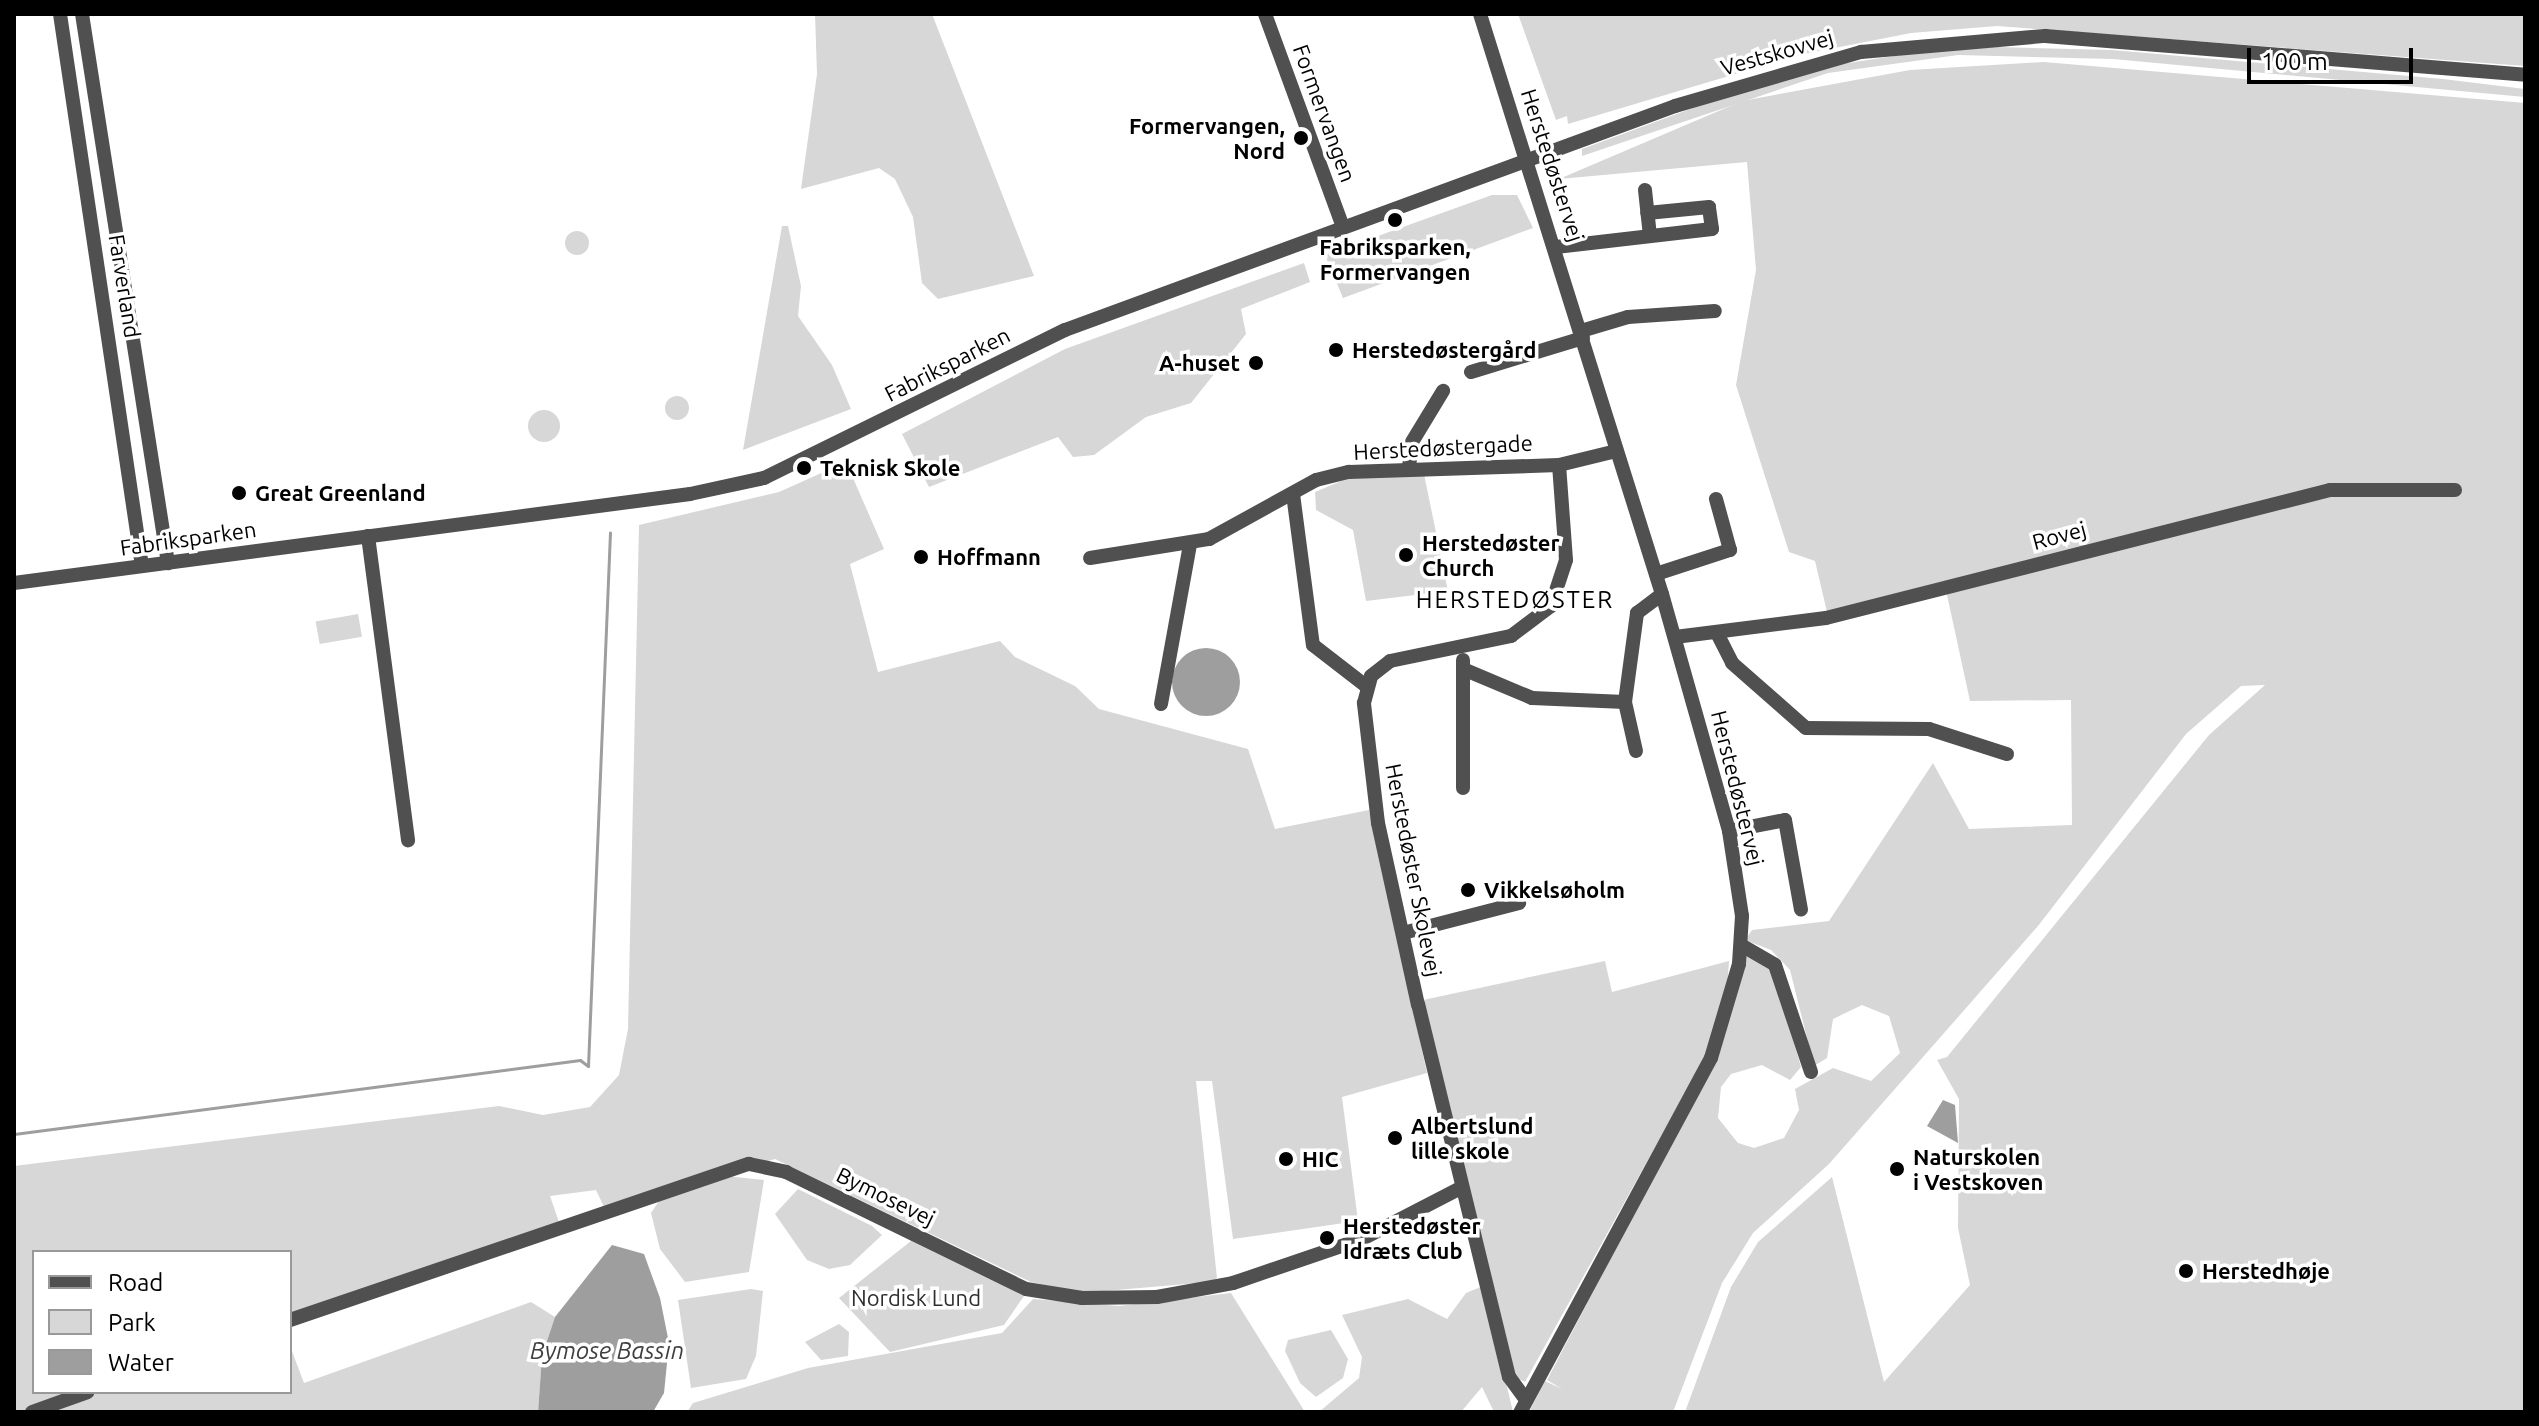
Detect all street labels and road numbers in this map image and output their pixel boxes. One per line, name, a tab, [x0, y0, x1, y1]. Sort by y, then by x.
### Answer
street label: Vestskovvej	[1718, 23, 1836, 81]
street label: Formervangen	[1288, 41, 1362, 185]
street label: Herstedøstervej	[1516, 85, 1590, 245]
street label: Farverland	[104, 232, 146, 340]
street label: Fabriksparken	[880, 321, 1014, 407]
street label: Herstedøstergade	[1353, 429, 1533, 465]
street label: Fabriksparken	[118, 515, 258, 561]
street label: Rovej	[2029, 515, 2089, 555]
street label: Herstedøstervej	[1706, 708, 1770, 868]
street label: Herstedøster Skolevej	[1380, 761, 1448, 979]
street label: Bymosevej	[832, 1161, 940, 1231]

